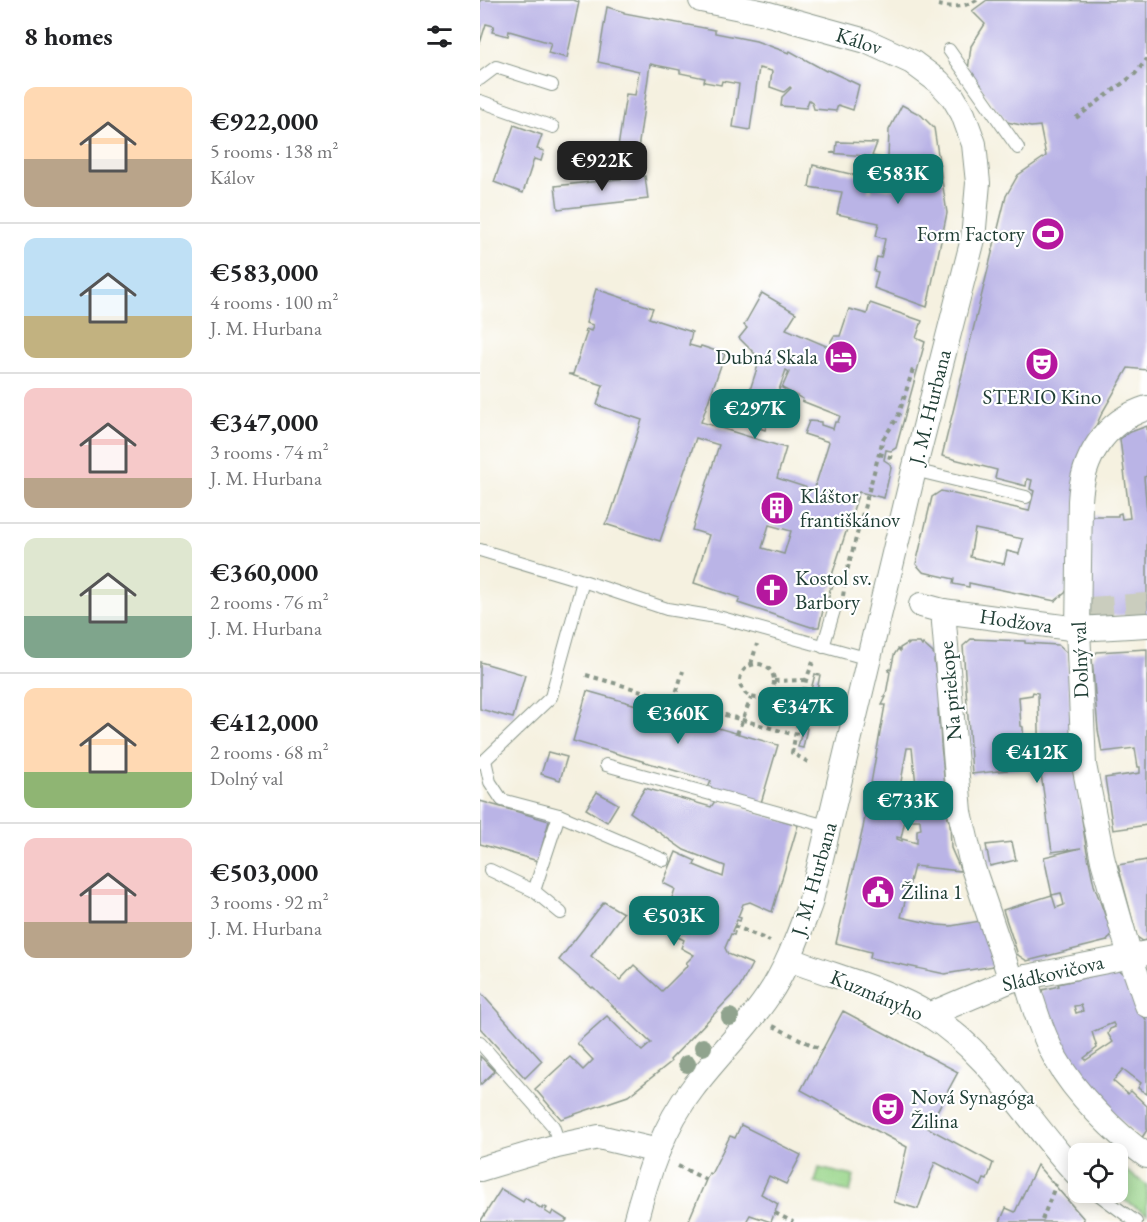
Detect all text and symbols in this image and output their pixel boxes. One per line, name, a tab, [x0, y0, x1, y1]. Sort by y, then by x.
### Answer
text: 8 homes	[24, 19, 113, 53]
icon: filters	[423, 20, 456, 53]
street label: Kálov	[833, 20, 886, 61]
text: €922,000	[210, 104, 318, 138]
icon: home	[72, 111, 144, 183]
text: 5 rooms · 138 m²	[210, 138, 338, 164]
pin: €922K	[560, 141, 644, 192]
text: €922K	[571, 147, 633, 173]
pin: €583K	[856, 154, 940, 205]
text: €583K	[867, 160, 929, 186]
text: Kálov	[210, 164, 255, 190]
sports icon: Form Factory	[1030, 216, 1066, 252]
place label: Form Factory	[917, 220, 1026, 247]
text: €583,000	[210, 255, 318, 289]
icon: home	[72, 262, 144, 334]
text: 4 rooms · 100 m²	[210, 289, 338, 315]
text: J. M. Hurbana	[210, 315, 322, 341]
hotel icon: Dubná Skala	[823, 339, 859, 375]
place label: Dubná Skala	[715, 343, 819, 370]
street label: J. M. Hurbana	[902, 346, 957, 469]
theatre icon: STERIO Kino	[1024, 346, 1060, 382]
place label: STERIO Kino	[983, 383, 1101, 410]
pin: €297K	[713, 389, 797, 440]
text: €297K	[724, 395, 786, 421]
text: €347,000	[210, 405, 318, 439]
icon: home	[72, 412, 144, 484]
text: 3 rooms · 74 m²	[210, 439, 329, 465]
text: J. M. Hurbana	[210, 465, 322, 491]
place label: Kláštor františkánov	[800, 482, 901, 533]
building icon: Kláštor františkánov	[759, 490, 795, 526]
text: €360,000	[210, 555, 318, 589]
icon: home	[72, 562, 144, 634]
place label: Kostol sv. Barbory	[795, 564, 872, 615]
church icon: Kostol sv. Barbory	[754, 572, 790, 608]
text: 2 rooms · 76 m²	[210, 589, 329, 615]
street label: Hodžova	[978, 602, 1055, 639]
text: J. M. Hurbana	[210, 615, 322, 641]
street label: Dolný val	[1065, 621, 1094, 699]
street label: Na priekope	[932, 640, 967, 742]
pin: €347K	[761, 687, 845, 738]
text: €347K	[772, 693, 834, 719]
pin: €360K	[636, 694, 720, 745]
text: €360K	[647, 700, 709, 726]
text: €412,000	[210, 705, 318, 739]
icon: home	[72, 712, 144, 784]
pin: €412K	[995, 733, 1079, 784]
text: 2 rooms · 68 m²	[210, 739, 329, 765]
text: €412K	[1006, 739, 1068, 765]
text: Dolný val	[210, 765, 283, 791]
pin: €733K	[866, 781, 950, 832]
text: €733K	[877, 787, 939, 813]
street label: J. M. Hurbana	[784, 818, 843, 941]
text: €503,000	[210, 855, 318, 889]
icon: home	[72, 862, 144, 934]
public building icon: Žilina 1	[860, 874, 896, 910]
place label: Žilina 1	[901, 878, 963, 905]
text: 3 rooms · 92 m²	[210, 889, 329, 915]
pin: €503K	[632, 896, 716, 947]
text: €503K	[643, 902, 705, 928]
text: J. M. Hurbana	[210, 915, 322, 941]
street label: Sládkovičova	[999, 948, 1107, 997]
street label: Kuzmányho	[827, 963, 928, 1026]
place label: Nová Synagóga Žilina	[911, 1083, 1035, 1134]
theatre icon: Nová Synagóga Žilina	[870, 1091, 906, 1127]
map controls	[1068, 1143, 1128, 1203]
button: locate	[1068, 1143, 1128, 1203]

